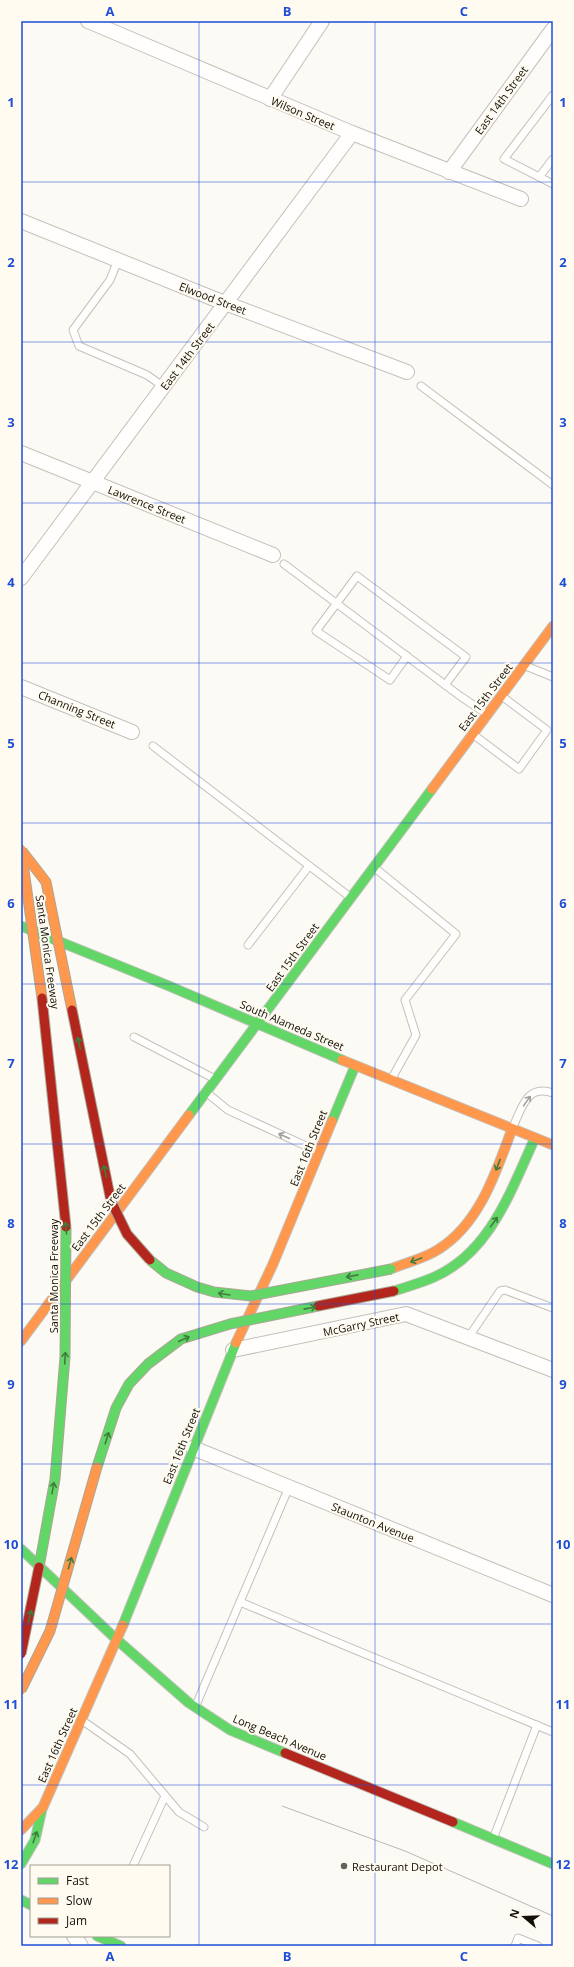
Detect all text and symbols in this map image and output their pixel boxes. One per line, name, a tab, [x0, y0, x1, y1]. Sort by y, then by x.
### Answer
text: A	[106, 2, 115, 20]
text: B	[283, 2, 292, 20]
text: C	[460, 2, 468, 20]
street label: East 14th Street	[471, 63, 531, 137]
text: 1	[7, 93, 15, 111]
street label: Wilson Street	[269, 93, 337, 133]
text: 1	[559, 93, 567, 111]
text: 2	[7, 253, 15, 271]
text: 2	[559, 253, 567, 271]
street label: Elwood Street	[177, 278, 249, 318]
street label: East 14th Street	[157, 319, 217, 393]
text: 3	[7, 413, 15, 431]
text: 3	[559, 413, 567, 431]
street label: Lawrence Street	[106, 482, 188, 526]
text: 4	[7, 573, 15, 591]
text: 4	[559, 573, 567, 591]
street label: East 15th Street	[455, 660, 515, 734]
street label: Channing Street	[36, 687, 118, 731]
text: 5	[7, 734, 15, 752]
text: 5	[559, 734, 567, 752]
text: 6	[7, 894, 15, 912]
street label: Santa Monica Freeway	[33, 894, 63, 1010]
text: 6	[559, 894, 567, 912]
street label: East 15th Street	[262, 920, 322, 994]
street label: South Alameda Street	[238, 996, 346, 1054]
one-way arrow	[74, 1037, 82, 1050]
text: 7	[7, 1054, 15, 1072]
text: 7	[559, 1054, 567, 1072]
one-way arrow	[523, 1096, 531, 1107]
street label: East 16th Street	[286, 1108, 330, 1188]
one-way arrow	[278, 1132, 290, 1139]
one-way arrow	[494, 1158, 502, 1170]
one-way arrow	[101, 1165, 109, 1178]
street label: East 15th Street	[68, 1180, 128, 1254]
text: 8	[7, 1214, 15, 1232]
text: 8	[559, 1214, 567, 1232]
one-way arrow	[490, 1217, 499, 1228]
street label: Santa Monica Freeway	[46, 1218, 61, 1333]
one-way arrow	[62, 1222, 69, 1235]
one-way arrow	[410, 1257, 423, 1264]
one-way arrow	[346, 1272, 359, 1280]
one-way arrow	[218, 1290, 231, 1298]
one-way arrow	[303, 1303, 316, 1311]
street label: McGarry Street	[322, 1309, 400, 1339]
one-way arrow	[177, 1334, 189, 1342]
one-way arrow	[61, 1352, 68, 1365]
text: 9	[7, 1375, 15, 1393]
text: 9	[559, 1375, 567, 1393]
street label: East 16th Street	[159, 1406, 203, 1486]
one-way arrow	[104, 1432, 111, 1445]
one-way arrow	[50, 1482, 58, 1495]
street label: Staunton Avenue	[329, 1499, 417, 1545]
text: 10	[4, 1535, 18, 1553]
text: 10	[556, 1535, 570, 1553]
one-way arrow	[67, 1556, 74, 1569]
one-way arrow	[26, 1609, 34, 1622]
text: 11	[4, 1695, 18, 1713]
text: 11	[556, 1695, 570, 1713]
street label: East 16th Street	[34, 1705, 80, 1785]
street label: Long Beach Avenue	[231, 1710, 329, 1764]
one-way arrow	[31, 1831, 39, 1843]
text: 12	[4, 1855, 19, 1873]
text: 12	[556, 1855, 571, 1873]
place label: Restaurant Depot	[352, 1859, 443, 1874]
marker: Restaurant Depot	[339, 1861, 349, 1871]
legend	[30, 1865, 170, 1937]
text: Fast	[66, 1872, 89, 1889]
text: Slow	[66, 1892, 93, 1909]
north arrow	[504, 1897, 544, 1937]
text: N	[506, 1907, 523, 1920]
text: Jam	[65, 1912, 87, 1929]
text: A	[106, 1947, 115, 1965]
text: B	[283, 1947, 292, 1965]
text: C	[460, 1947, 468, 1965]

